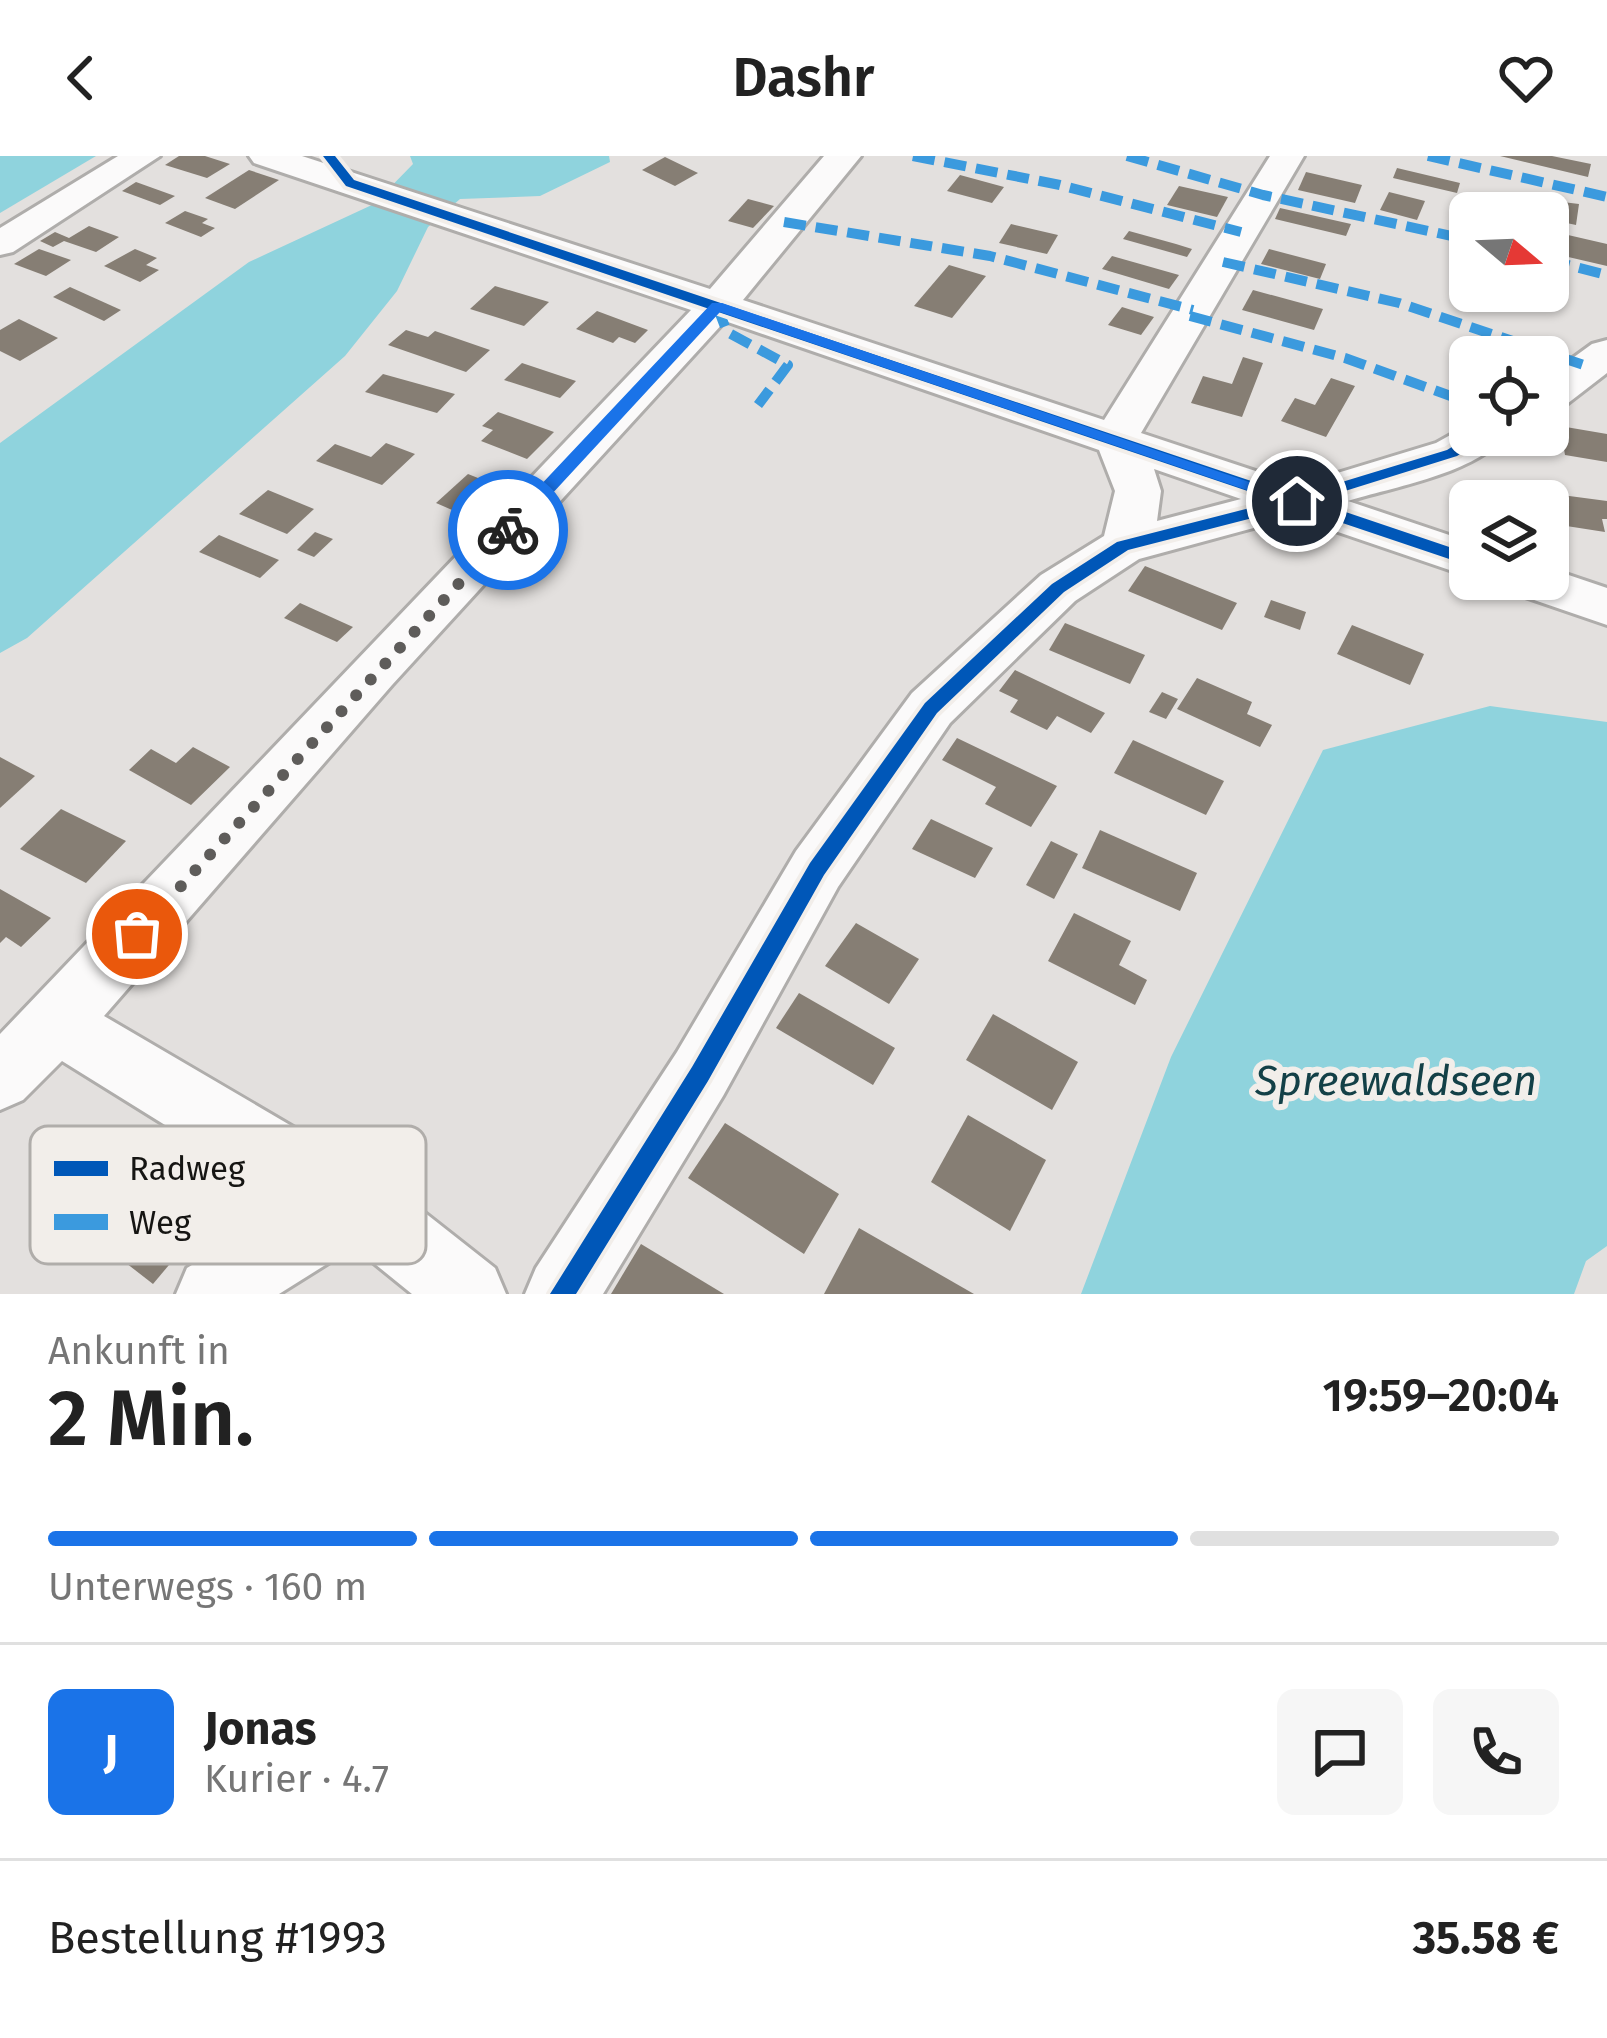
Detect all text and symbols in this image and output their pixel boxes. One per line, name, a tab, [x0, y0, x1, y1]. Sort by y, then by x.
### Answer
icon: back	[48, 45, 114, 111]
icon: heart	[1493, 45, 1559, 111]
text: Dashr	[732, 46, 875, 110]
north arrow	[1449, 192, 1569, 312]
map controls	[1449, 192, 1569, 600]
button: locate	[1449, 336, 1569, 456]
pin	[1246, 450, 1348, 552]
icon: home	[1264, 468, 1330, 534]
courier	[448, 470, 568, 590]
button: layers	[1449, 480, 1569, 600]
icon: bike	[475, 497, 541, 563]
pin	[86, 883, 188, 985]
icon: bag	[104, 901, 170, 967]
water label: Spreewaldseen	[1254, 1056, 1537, 1106]
legend	[30, 1126, 426, 1264]
text: Radweg	[129, 1149, 246, 1189]
text: Weg	[129, 1203, 192, 1243]
text: Ankunft in	[48, 1328, 230, 1374]
text: 19:59–20:04	[1323, 1369, 1559, 1423]
text: 2 Min.	[48, 1372, 254, 1466]
text: Unterwegs · 160 m	[48, 1564, 367, 1610]
button: chat	[1277, 1689, 1403, 1815]
button: phone	[1433, 1689, 1559, 1815]
text: Jonas	[204, 1702, 316, 1756]
text: J	[104, 1725, 118, 1779]
text: Kurier · 4.7	[204, 1756, 389, 1802]
text: Bestellung #1993	[48, 1911, 387, 1965]
text: 35.58 €	[1413, 1911, 1559, 1965]

